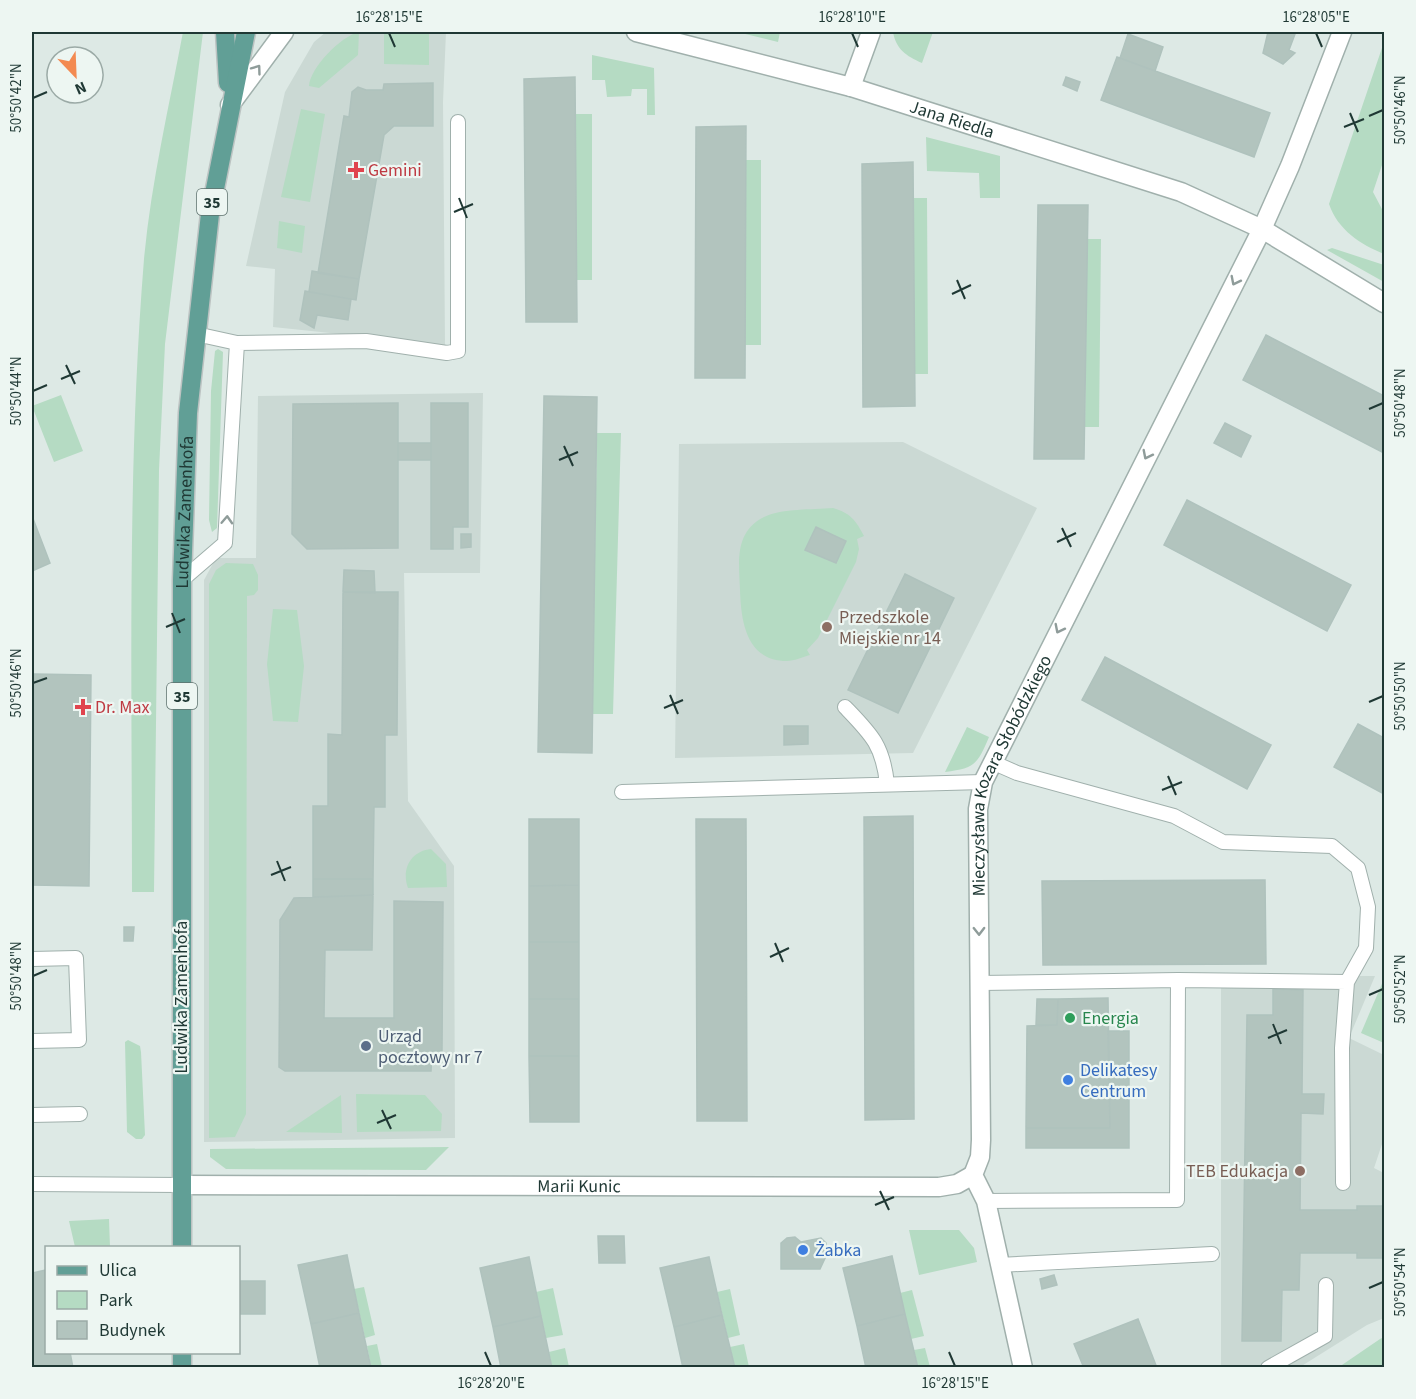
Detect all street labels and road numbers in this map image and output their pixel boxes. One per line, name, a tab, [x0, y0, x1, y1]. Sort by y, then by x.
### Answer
street label: Jana Riedla	[906, 94, 997, 145]
road number: 35	[197, 189, 227, 215]
street label: Ludwika Zamenhofa	[170, 435, 200, 588]
street label: Mieczysława Kozara Słobódzkiego	[966, 651, 1058, 896]
road number: 35	[167, 683, 197, 709]
street label: Ludwika Zamenhofa	[169, 921, 194, 1073]
street label: Marii Kunic	[537, 1174, 621, 1199]

